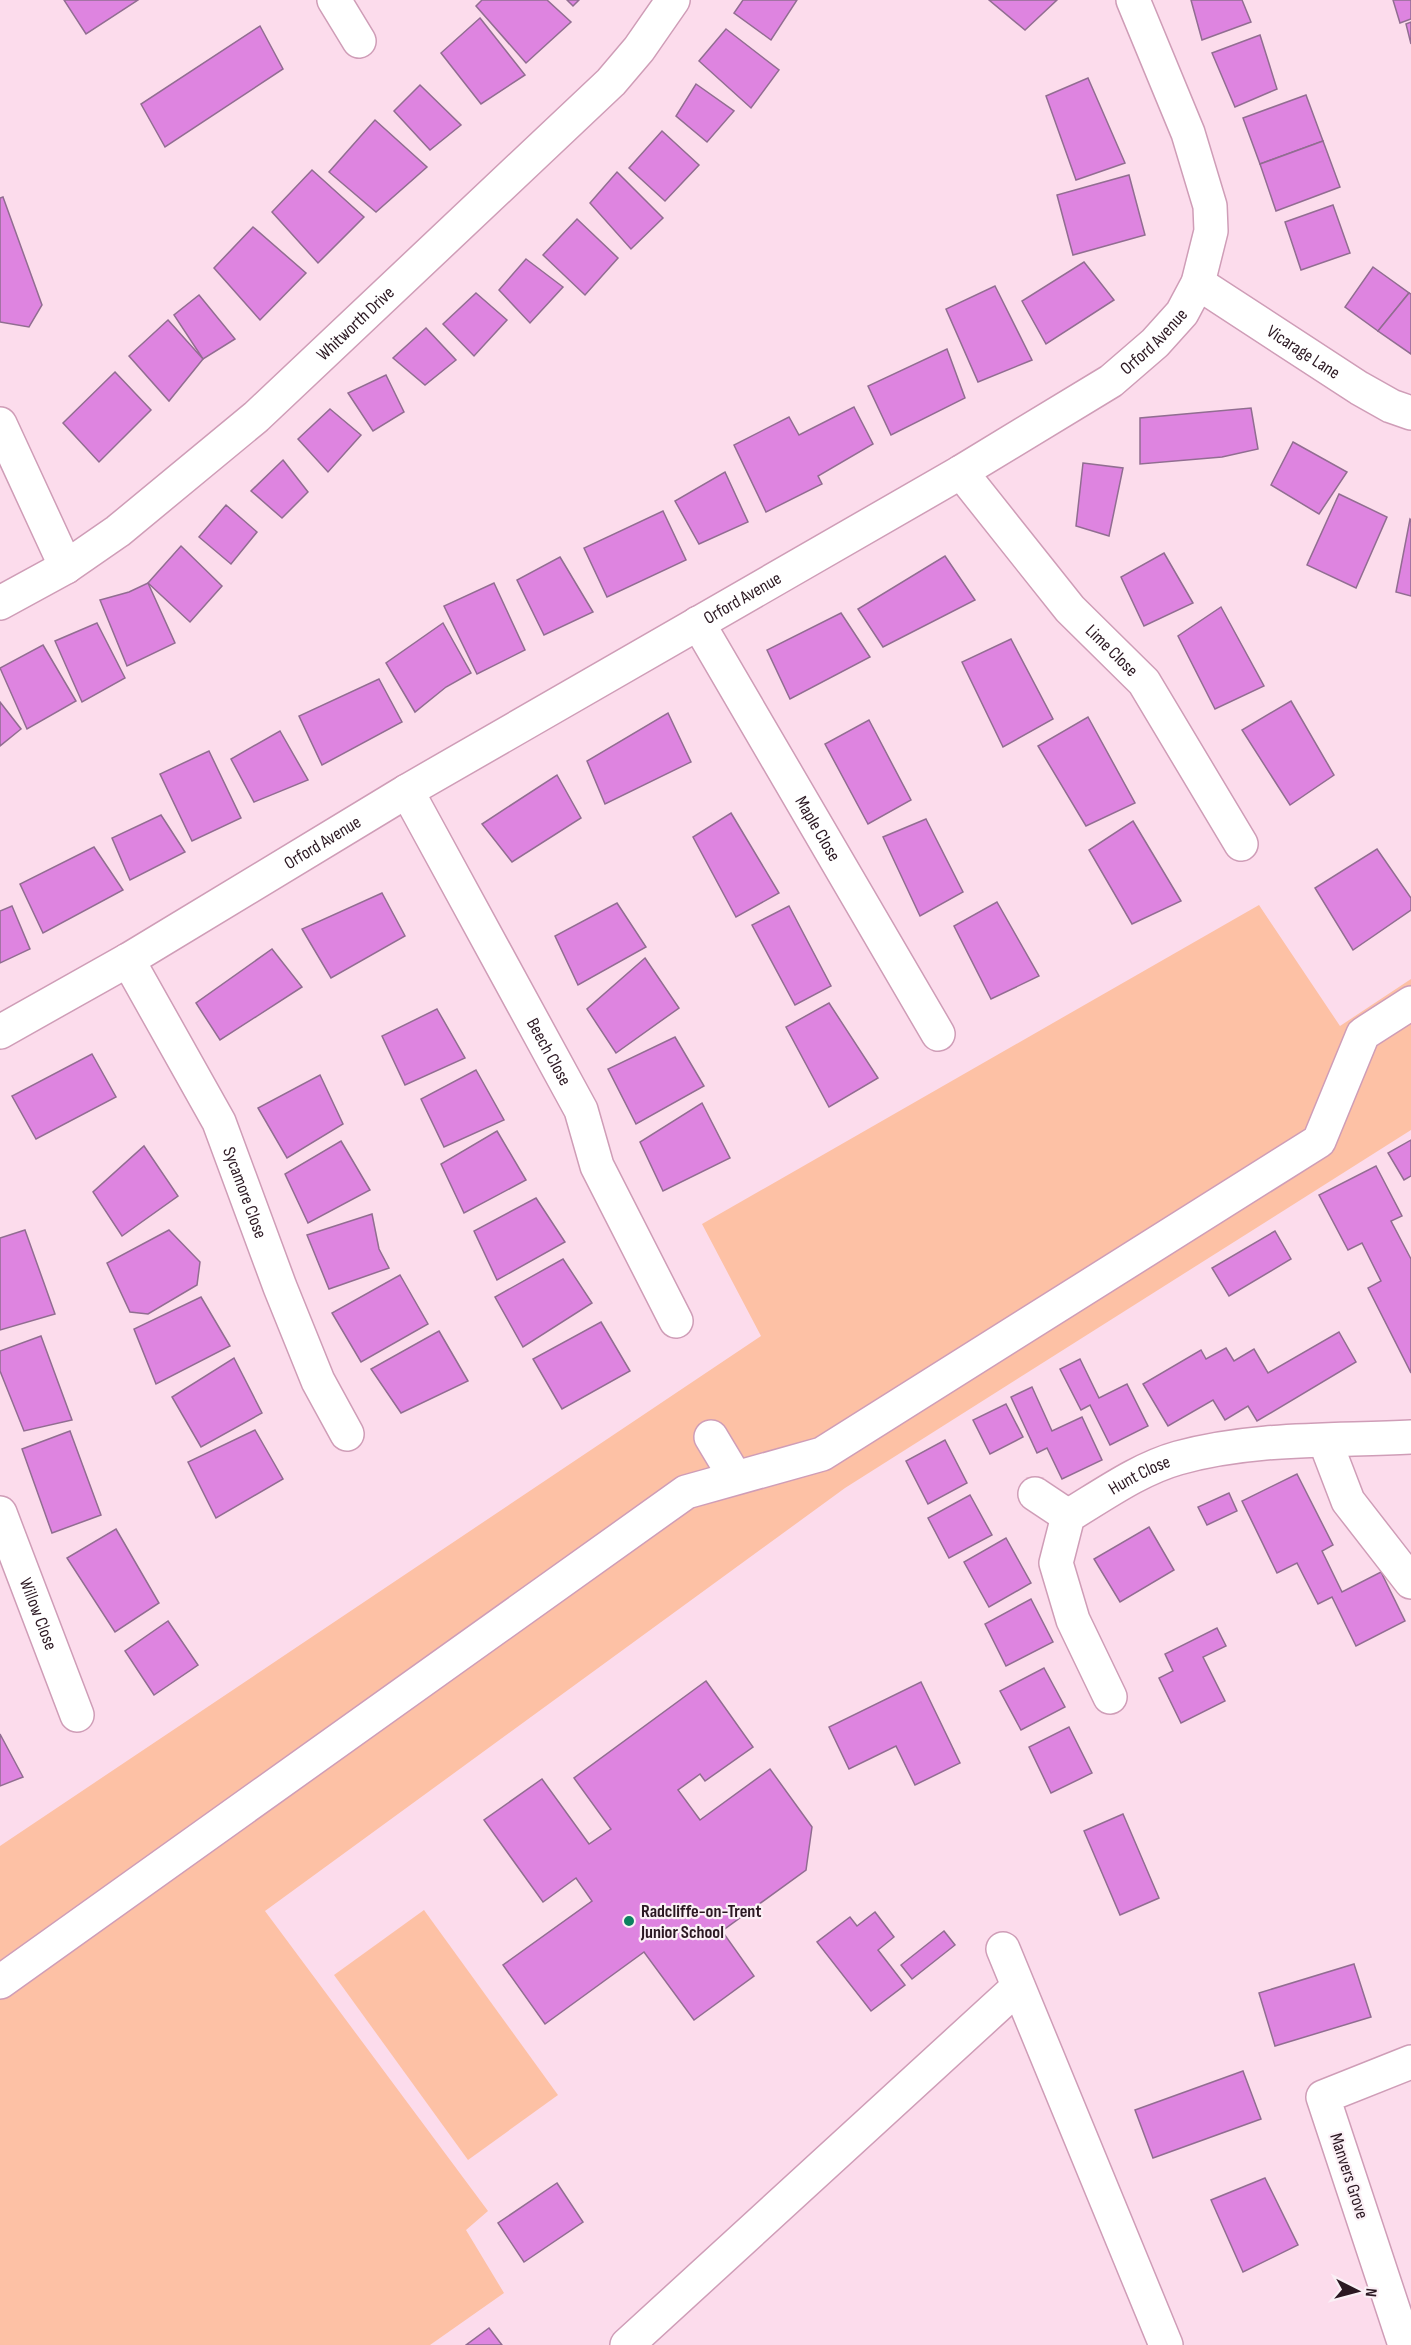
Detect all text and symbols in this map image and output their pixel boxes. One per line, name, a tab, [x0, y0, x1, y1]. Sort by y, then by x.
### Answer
street label: Whitworth Drive	[312, 282, 398, 365]
street label: Orford Avenue	[1116, 304, 1192, 379]
street label: Vicarage Lane	[1263, 320, 1344, 383]
street label: Orford Avenue	[700, 567, 785, 628]
street label: Lime Close	[1081, 620, 1142, 681]
street label: Maple Close	[791, 792, 845, 865]
street label: Orford Avenue	[280, 811, 364, 874]
street label: Beech Close	[522, 1014, 576, 1089]
street label: Sycamore Close	[219, 1144, 272, 1241]
street label: Hunt Close	[1105, 1451, 1173, 1499]
street label: Willow Close	[15, 1575, 62, 1653]
place label: Radcliffe-on-Trent Junior School	[640, 1901, 761, 1943]
marker: Radcliffe-on-Trent Junior School	[622, 1914, 636, 1928]
street label: Manvers Grove	[1325, 2131, 1373, 2221]
north arrow	[1327, 2261, 1387, 2321]
text: N	[1361, 2287, 1380, 2298]

